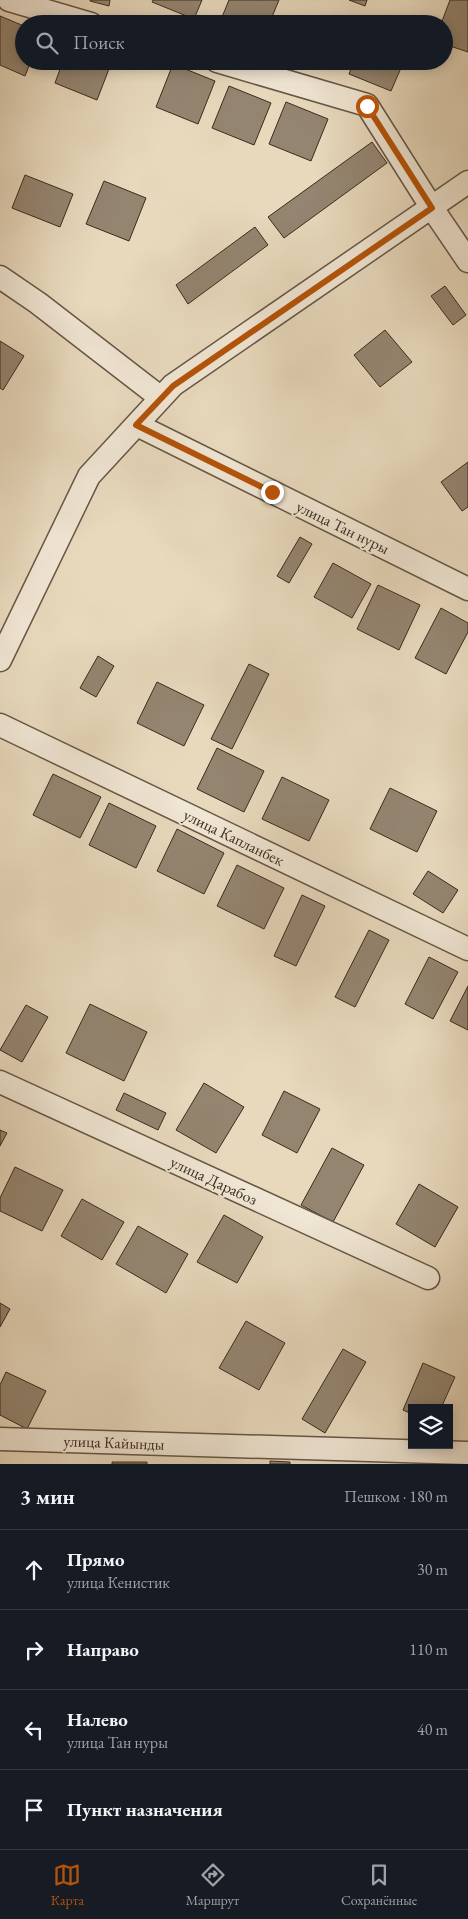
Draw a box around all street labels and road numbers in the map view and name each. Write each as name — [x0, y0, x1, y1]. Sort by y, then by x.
street label: улица Тан нуры — [293, 496, 393, 559]
street label: улица Капланбек — [180, 804, 288, 871]
street label: улица Дарабоз — [167, 1151, 261, 1210]
street label: улица Кайынды — [63, 1430, 165, 1455]

